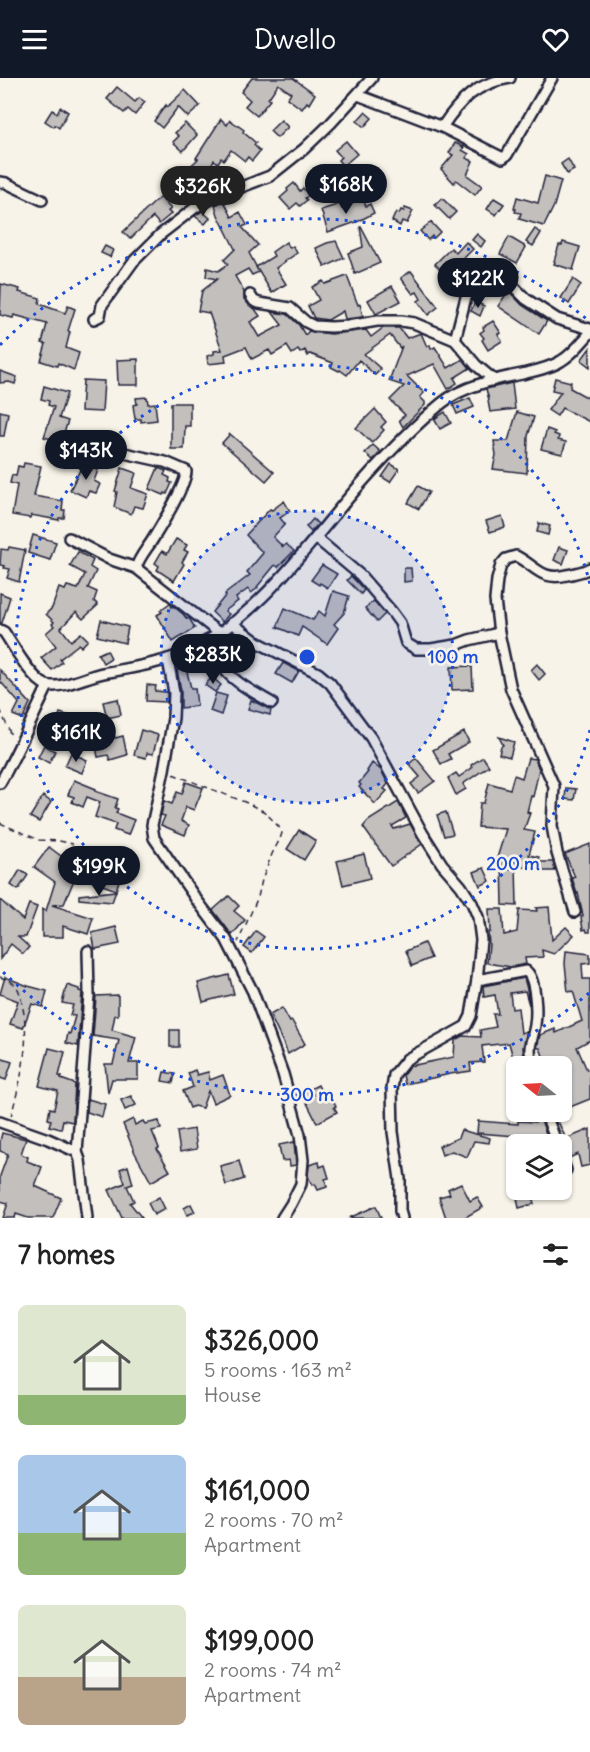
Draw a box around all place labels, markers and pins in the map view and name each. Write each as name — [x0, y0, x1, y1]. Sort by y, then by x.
pin: $168K — [304, 164, 388, 215]
pin: $326K — [161, 166, 245, 217]
pin: $122K — [436, 258, 520, 309]
pin: $143K — [44, 430, 128, 481]
pin: $283K — [171, 634, 255, 685]
centre of rings — [297, 647, 317, 667]
pin: $161K — [34, 712, 118, 763]
pin: $199K — [57, 846, 141, 897]

